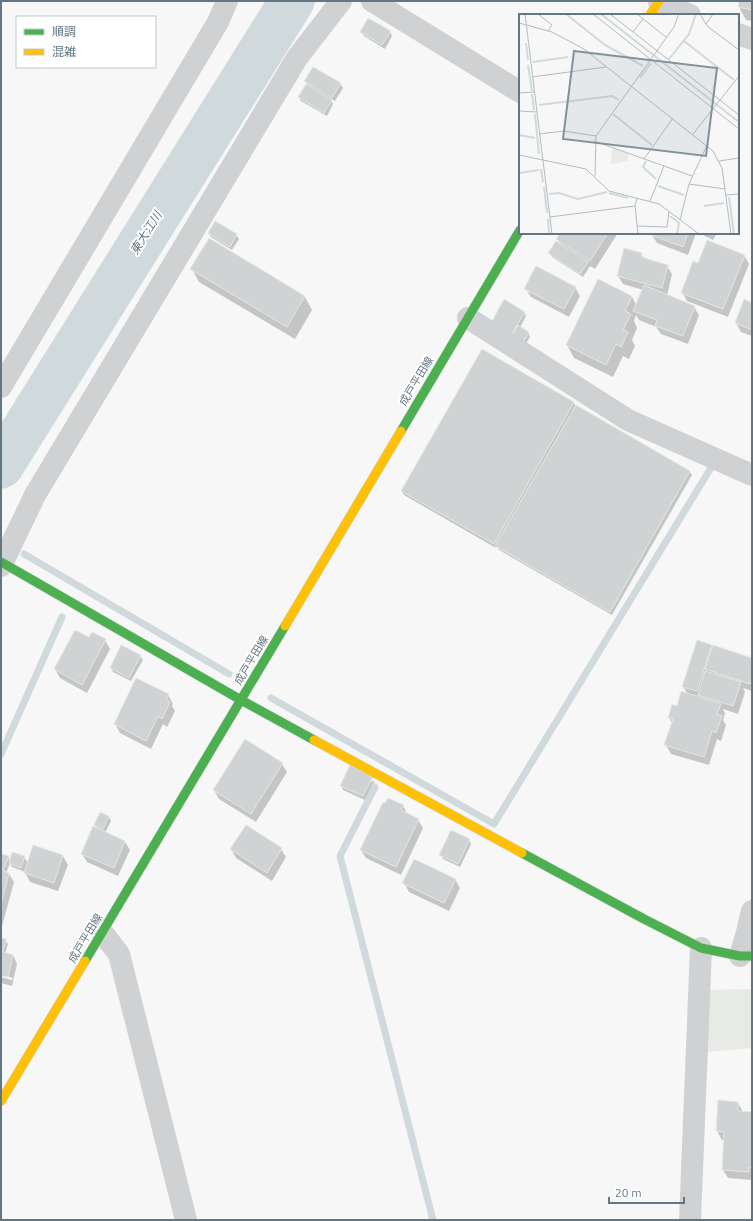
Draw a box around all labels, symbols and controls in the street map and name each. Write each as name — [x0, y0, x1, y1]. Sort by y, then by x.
inset map — [519, 14, 739, 234]
legend — [16, 16, 156, 68]
text: 順調 — [52, 25, 76, 38]
text: 混雑 — [52, 45, 76, 58]
water label: 東大江川 — [127, 207, 165, 257]
street label: 成戸平田線 — [397, 354, 435, 408]
street label: 成戸平田線 — [232, 633, 270, 687]
street label: 成戸平田線 — [66, 911, 104, 965]
scale bar — [609, 1179, 684, 1205]
text: 20 m — [615, 1186, 642, 1199]

